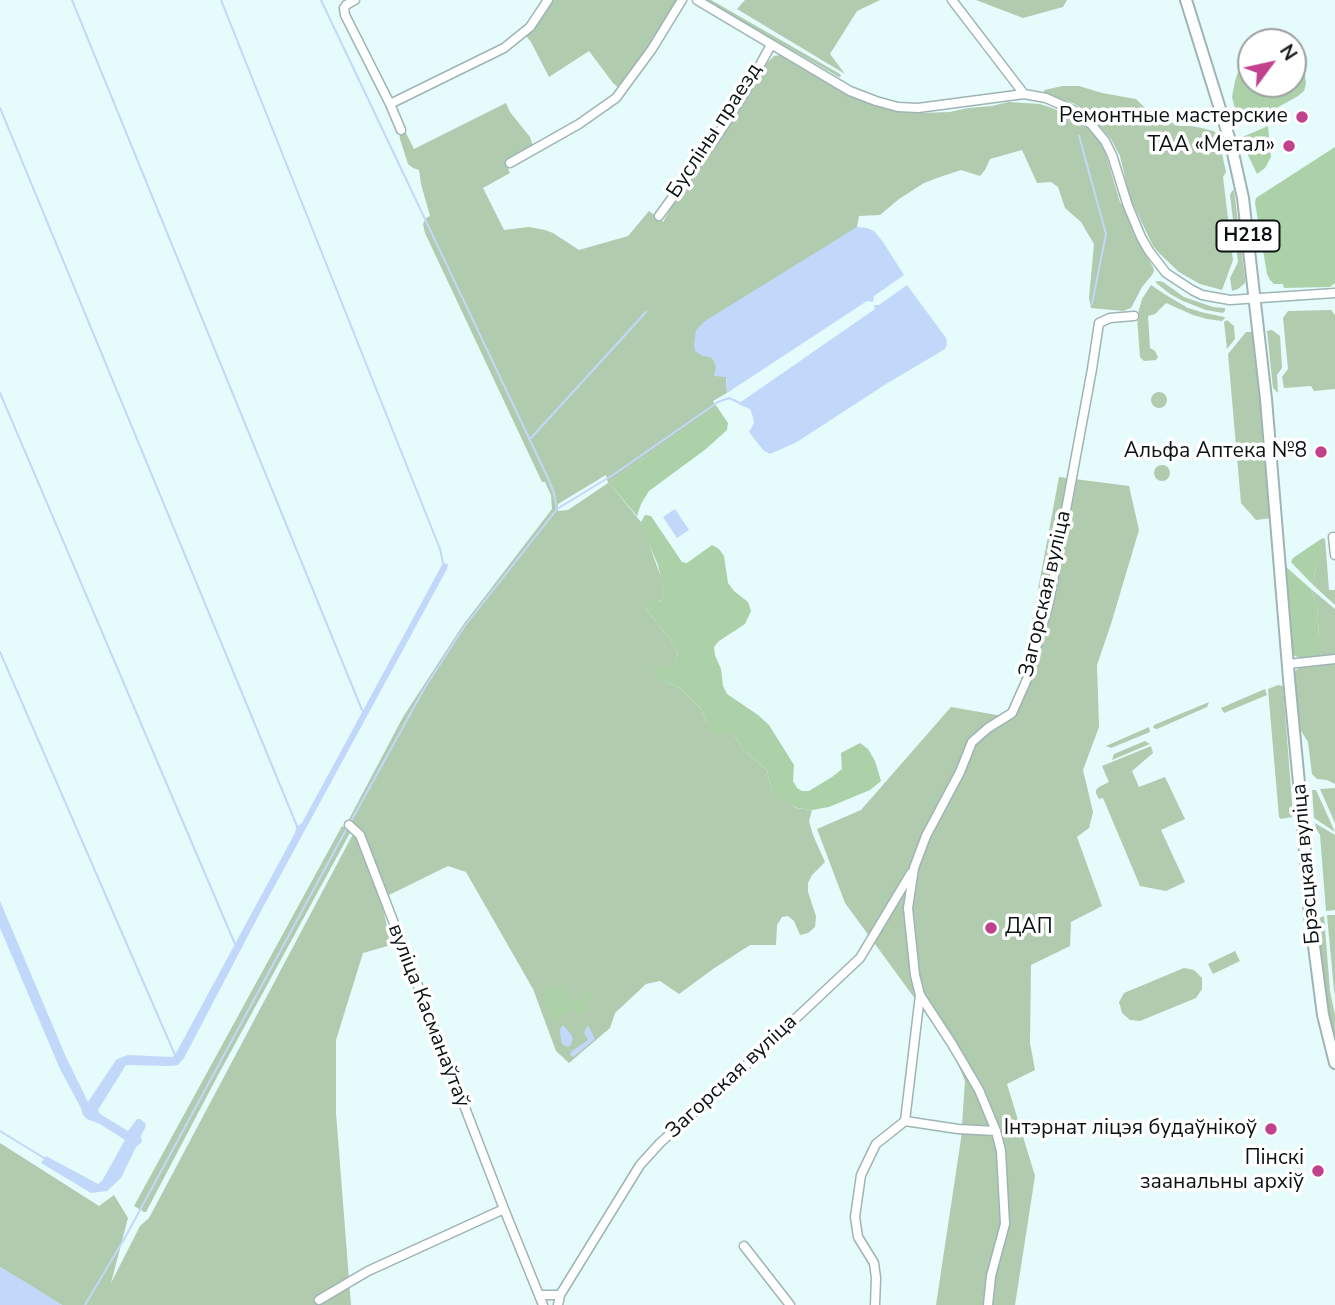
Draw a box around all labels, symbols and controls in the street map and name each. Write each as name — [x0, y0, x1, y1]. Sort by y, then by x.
north arrow — [1237, 28, 1307, 98]
text: N — [1273, 40, 1303, 66]
street label: Бусліны праезд — [662, 59, 768, 203]
place label: Ремонтные мастерские — [1059, 104, 1288, 130]
marker: Ремонтные мастерские — [1294, 109, 1310, 125]
place label: ТАА «Метал» — [1148, 133, 1275, 159]
marker: ТАА «Метал» — [1281, 138, 1297, 154]
road number: Н218 — [1216, 220, 1280, 252]
place label: Альфа Аптека №8 — [1124, 439, 1307, 465]
marker: Альфа Аптека №8 — [1313, 444, 1329, 460]
street label: Загорская вуліца — [1015, 508, 1077, 680]
street label: Брэсцкая вуліца — [1287, 783, 1327, 945]
place label: ДАП — [1005, 915, 1053, 941]
marker: ДАП — [983, 920, 999, 936]
street label: вуліца Касманаўтаў — [381, 921, 475, 1111]
street label: Загорская вуліца — [661, 1010, 803, 1144]
place label: Інтэрнат ліцэя будаўнікоў — [1004, 1116, 1257, 1142]
marker: Інтэрнат ліцэя будаўнікоў — [1263, 1121, 1279, 1137]
place label: Пінскі заанальны архіў — [1140, 1146, 1304, 1196]
marker: Пінскі заанальны архіў — [1310, 1163, 1326, 1179]

